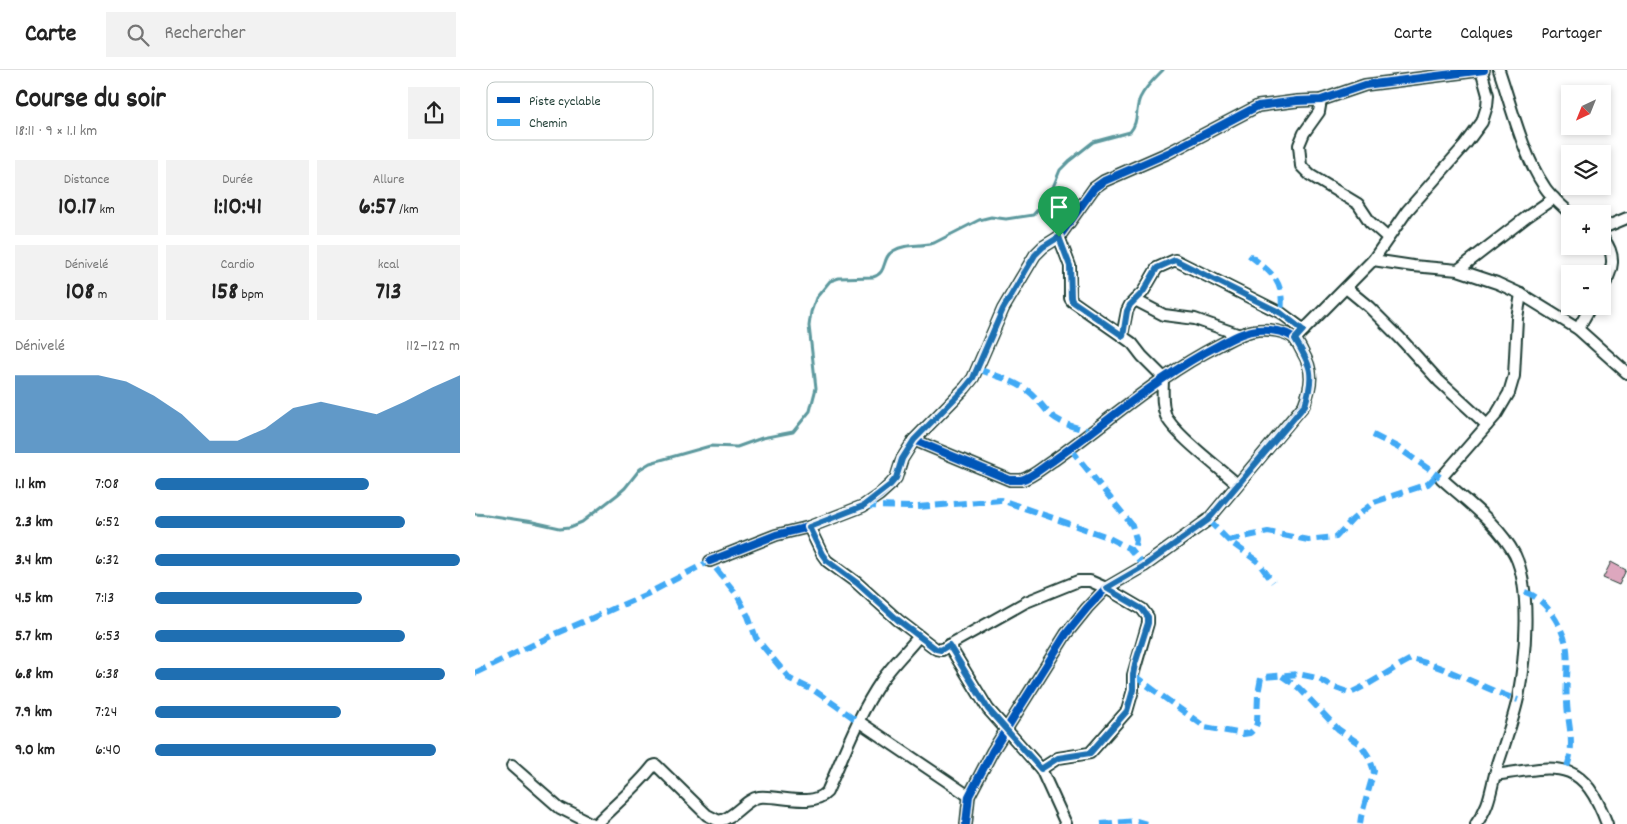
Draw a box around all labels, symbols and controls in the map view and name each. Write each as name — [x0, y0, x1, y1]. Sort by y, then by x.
search box — [106, 12, 456, 57]
text: Carte — [25, 18, 76, 52]
icon: search — [124, 21, 152, 49]
text: Rechercher — [164, 21, 246, 48]
text: Carte — [1394, 22, 1432, 47]
text: Calques — [1460, 22, 1513, 47]
text: Partager — [1541, 22, 1602, 47]
text: Course du soir — [15, 81, 166, 121]
legend — [487, 82, 653, 140]
north arrow — [1561, 85, 1611, 135]
map controls — [1561, 85, 1611, 315]
button: share — [408, 87, 460, 139]
text: Piste cyclable — [529, 92, 601, 112]
text: Chemin — [529, 114, 567, 134]
text: 18:11 · 9 × 1.1 km — [15, 120, 97, 143]
button: layers — [1561, 145, 1611, 195]
text: Distance — [64, 170, 109, 190]
text: Durée — [222, 170, 253, 190]
text: Allure — [373, 170, 404, 190]
pin — [1038, 186, 1080, 237]
text: 10.17 — [58, 190, 96, 226]
text: 1:10:41 — [213, 190, 262, 226]
text: 6:57 — [358, 190, 396, 226]
icon: arrive — [1045, 193, 1073, 221]
text: km — [96, 200, 115, 220]
text: /km — [396, 200, 419, 220]
button: + — [1561, 205, 1611, 255]
text: Dénivelé — [65, 255, 108, 275]
text: Cardio — [220, 255, 255, 275]
text: kcal — [378, 255, 399, 275]
button: − — [1561, 265, 1611, 315]
text: 108 — [66, 275, 95, 311]
text: 158 — [211, 275, 238, 311]
text: 713 — [375, 275, 402, 311]
text: m — [95, 285, 107, 305]
text: bpm — [238, 285, 264, 305]
text: Dénivelé — [15, 335, 65, 358]
text: 112–122 m — [406, 335, 460, 358]
text: 1.1 km — [15, 473, 46, 496]
text: 7:08 — [95, 473, 119, 496]
text: 2.3 km — [15, 511, 53, 534]
text: 6:52 — [95, 511, 120, 534]
text: 3.4 km — [15, 549, 53, 572]
text: 6:32 — [95, 549, 120, 572]
text: 4.5 km — [15, 587, 53, 610]
text: 7:13 — [95, 587, 114, 610]
text: 5.7 km — [15, 625, 52, 648]
text: 6:53 — [95, 625, 120, 648]
text: 6.8 km — [15, 663, 53, 686]
text: 6:38 — [95, 663, 119, 686]
text: 7.9 km — [15, 701, 52, 724]
text: 7:24 — [95, 701, 117, 724]
text: 9.0 km — [15, 739, 55, 762]
text: 6:40 — [95, 739, 121, 762]

